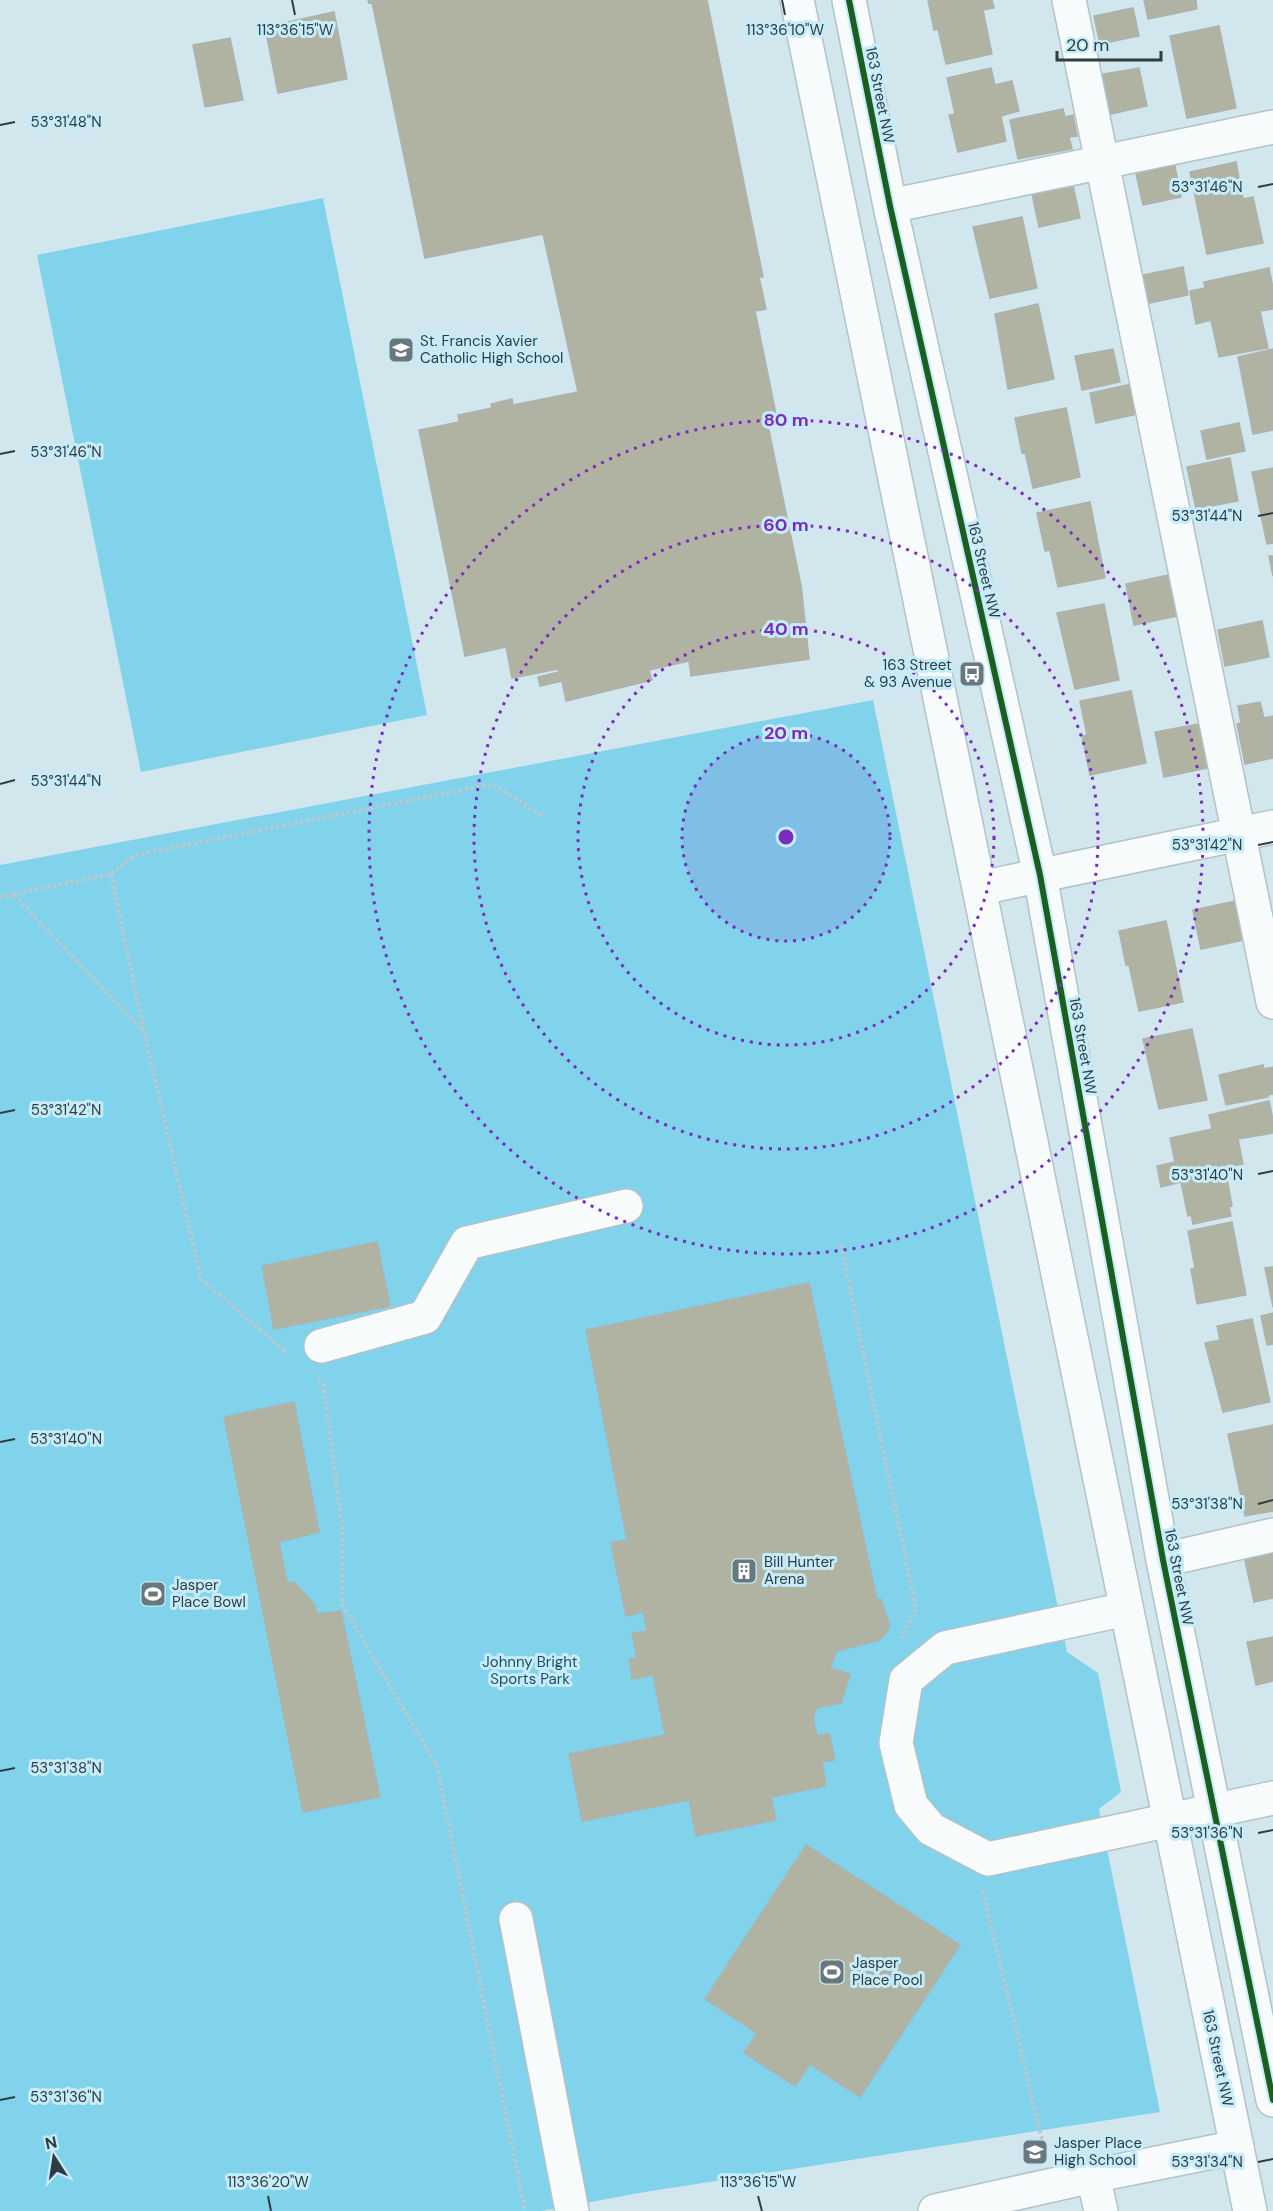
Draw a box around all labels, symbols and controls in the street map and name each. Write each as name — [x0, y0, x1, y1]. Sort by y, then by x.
text: 113°36'15"W — [257, 20, 334, 40]
text: 113°36'10"W — [746, 20, 824, 40]
scale bar — [1057, 24, 1160, 62]
text: 20 m — [1066, 33, 1109, 57]
street label: 163 Street NW — [861, 45, 899, 146]
text: 53°31'48"N — [31, 112, 102, 132]
text: 53°31'46"N — [1171, 177, 1243, 197]
place label: St. Francis Xavier Catholic High School — [420, 331, 563, 368]
school or university icon: St. Francis Xavier Catholic High School — [386, 335, 416, 365]
text: 80 m — [763, 408, 809, 432]
text: 53°31'46"N — [30, 442, 102, 462]
text: 53°31'44"N — [1172, 506, 1242, 526]
text: 60 m — [763, 513, 809, 537]
street label: 163 Street NW — [963, 520, 1005, 621]
text: 40 m — [763, 617, 809, 641]
place label: 163 Street & 93 Avenue — [864, 655, 952, 692]
bus stop icon: 163 Street & 93 Avenue — [957, 659, 987, 689]
text: 20 m — [764, 721, 808, 745]
text: 53°31'44"N — [31, 771, 101, 791]
centre of rings — [776, 827, 796, 847]
text: 53°31'42"N — [1172, 835, 1242, 855]
street label: 163 Street NW — [1065, 996, 1101, 1097]
text: 53°31'42"N — [31, 1100, 101, 1120]
text: 53°31'40"N — [1171, 1165, 1243, 1185]
text: 53°31'40"N — [30, 1429, 102, 1449]
text: 53°31'38"N — [1171, 1494, 1243, 1514]
street label: 163 Street NW — [1160, 1527, 1198, 1628]
place label: Bill Hunter Arena — [764, 1552, 835, 1589]
building icon: Bill Hunter Arena — [729, 1556, 759, 1586]
place label: Jasper Place Bowl — [172, 1575, 246, 1612]
sports icon: Jasper Place Bowl — [138, 1579, 168, 1609]
park label: Johnny Bright Sports Park — [482, 1652, 578, 1689]
text: 53°31'38"N — [30, 1758, 102, 1778]
text: 53°31'36"N — [1171, 1823, 1243, 1843]
place label: Jasper Place Pool — [852, 1953, 923, 1990]
sports icon: Jasper Place Pool — [817, 1957, 847, 1987]
street label: 163 Street NW — [1198, 2008, 1238, 2109]
text: 53°31'36"N — [30, 2087, 102, 2107]
north arrow — [24, 2127, 84, 2187]
text: N — [43, 2131, 59, 2154]
place label: Jasper Place High School — [1054, 2133, 1142, 2170]
school or university icon: Jasper Place High School — [1020, 2137, 1050, 2167]
text: 53°31'34"N — [1171, 2152, 1243, 2172]
text: 113°36'20"W — [227, 2172, 309, 2192]
text: 113°36'15"W — [720, 2172, 797, 2192]

